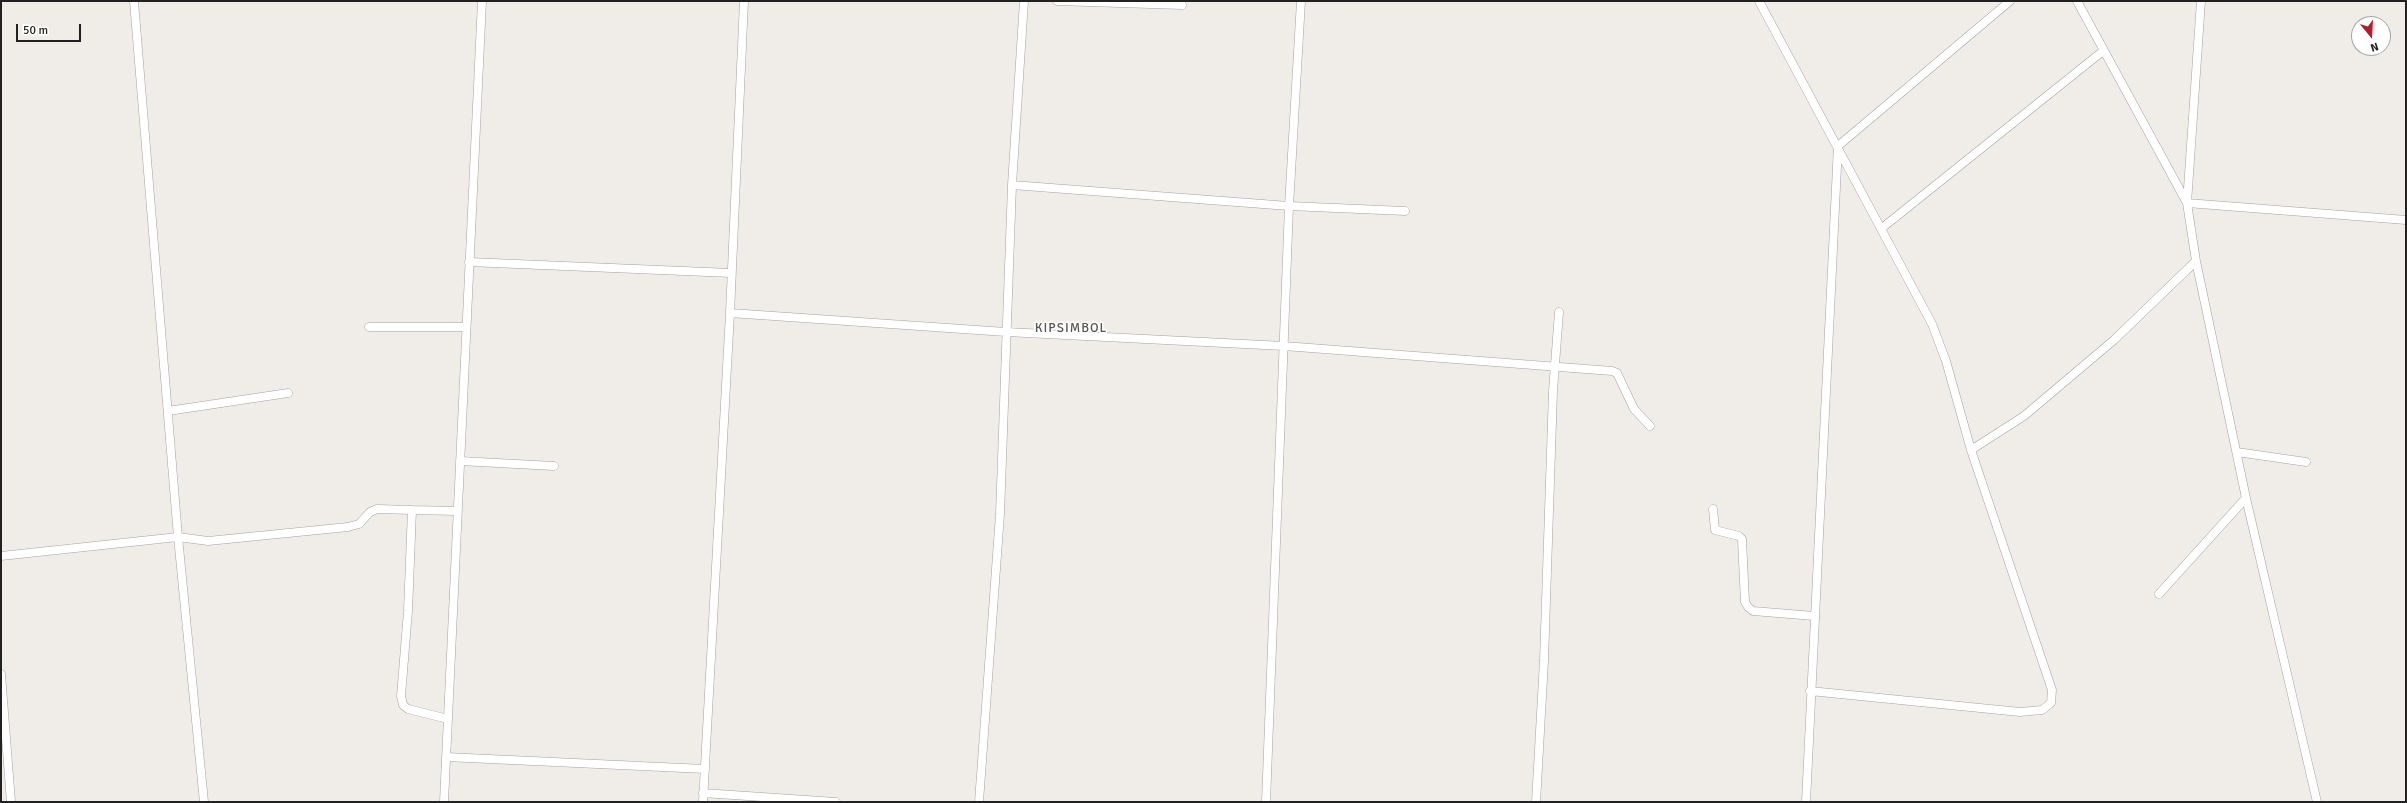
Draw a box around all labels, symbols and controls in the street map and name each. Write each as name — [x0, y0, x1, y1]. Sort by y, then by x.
scale bar — [18, 16, 83, 42]
north arrow — [2351, 16, 2391, 56]
text: 50 m — [23, 23, 48, 38]
text: N — [2369, 40, 2380, 54]
district label: KIPSIMBOL — [1035, 321, 1107, 337]

